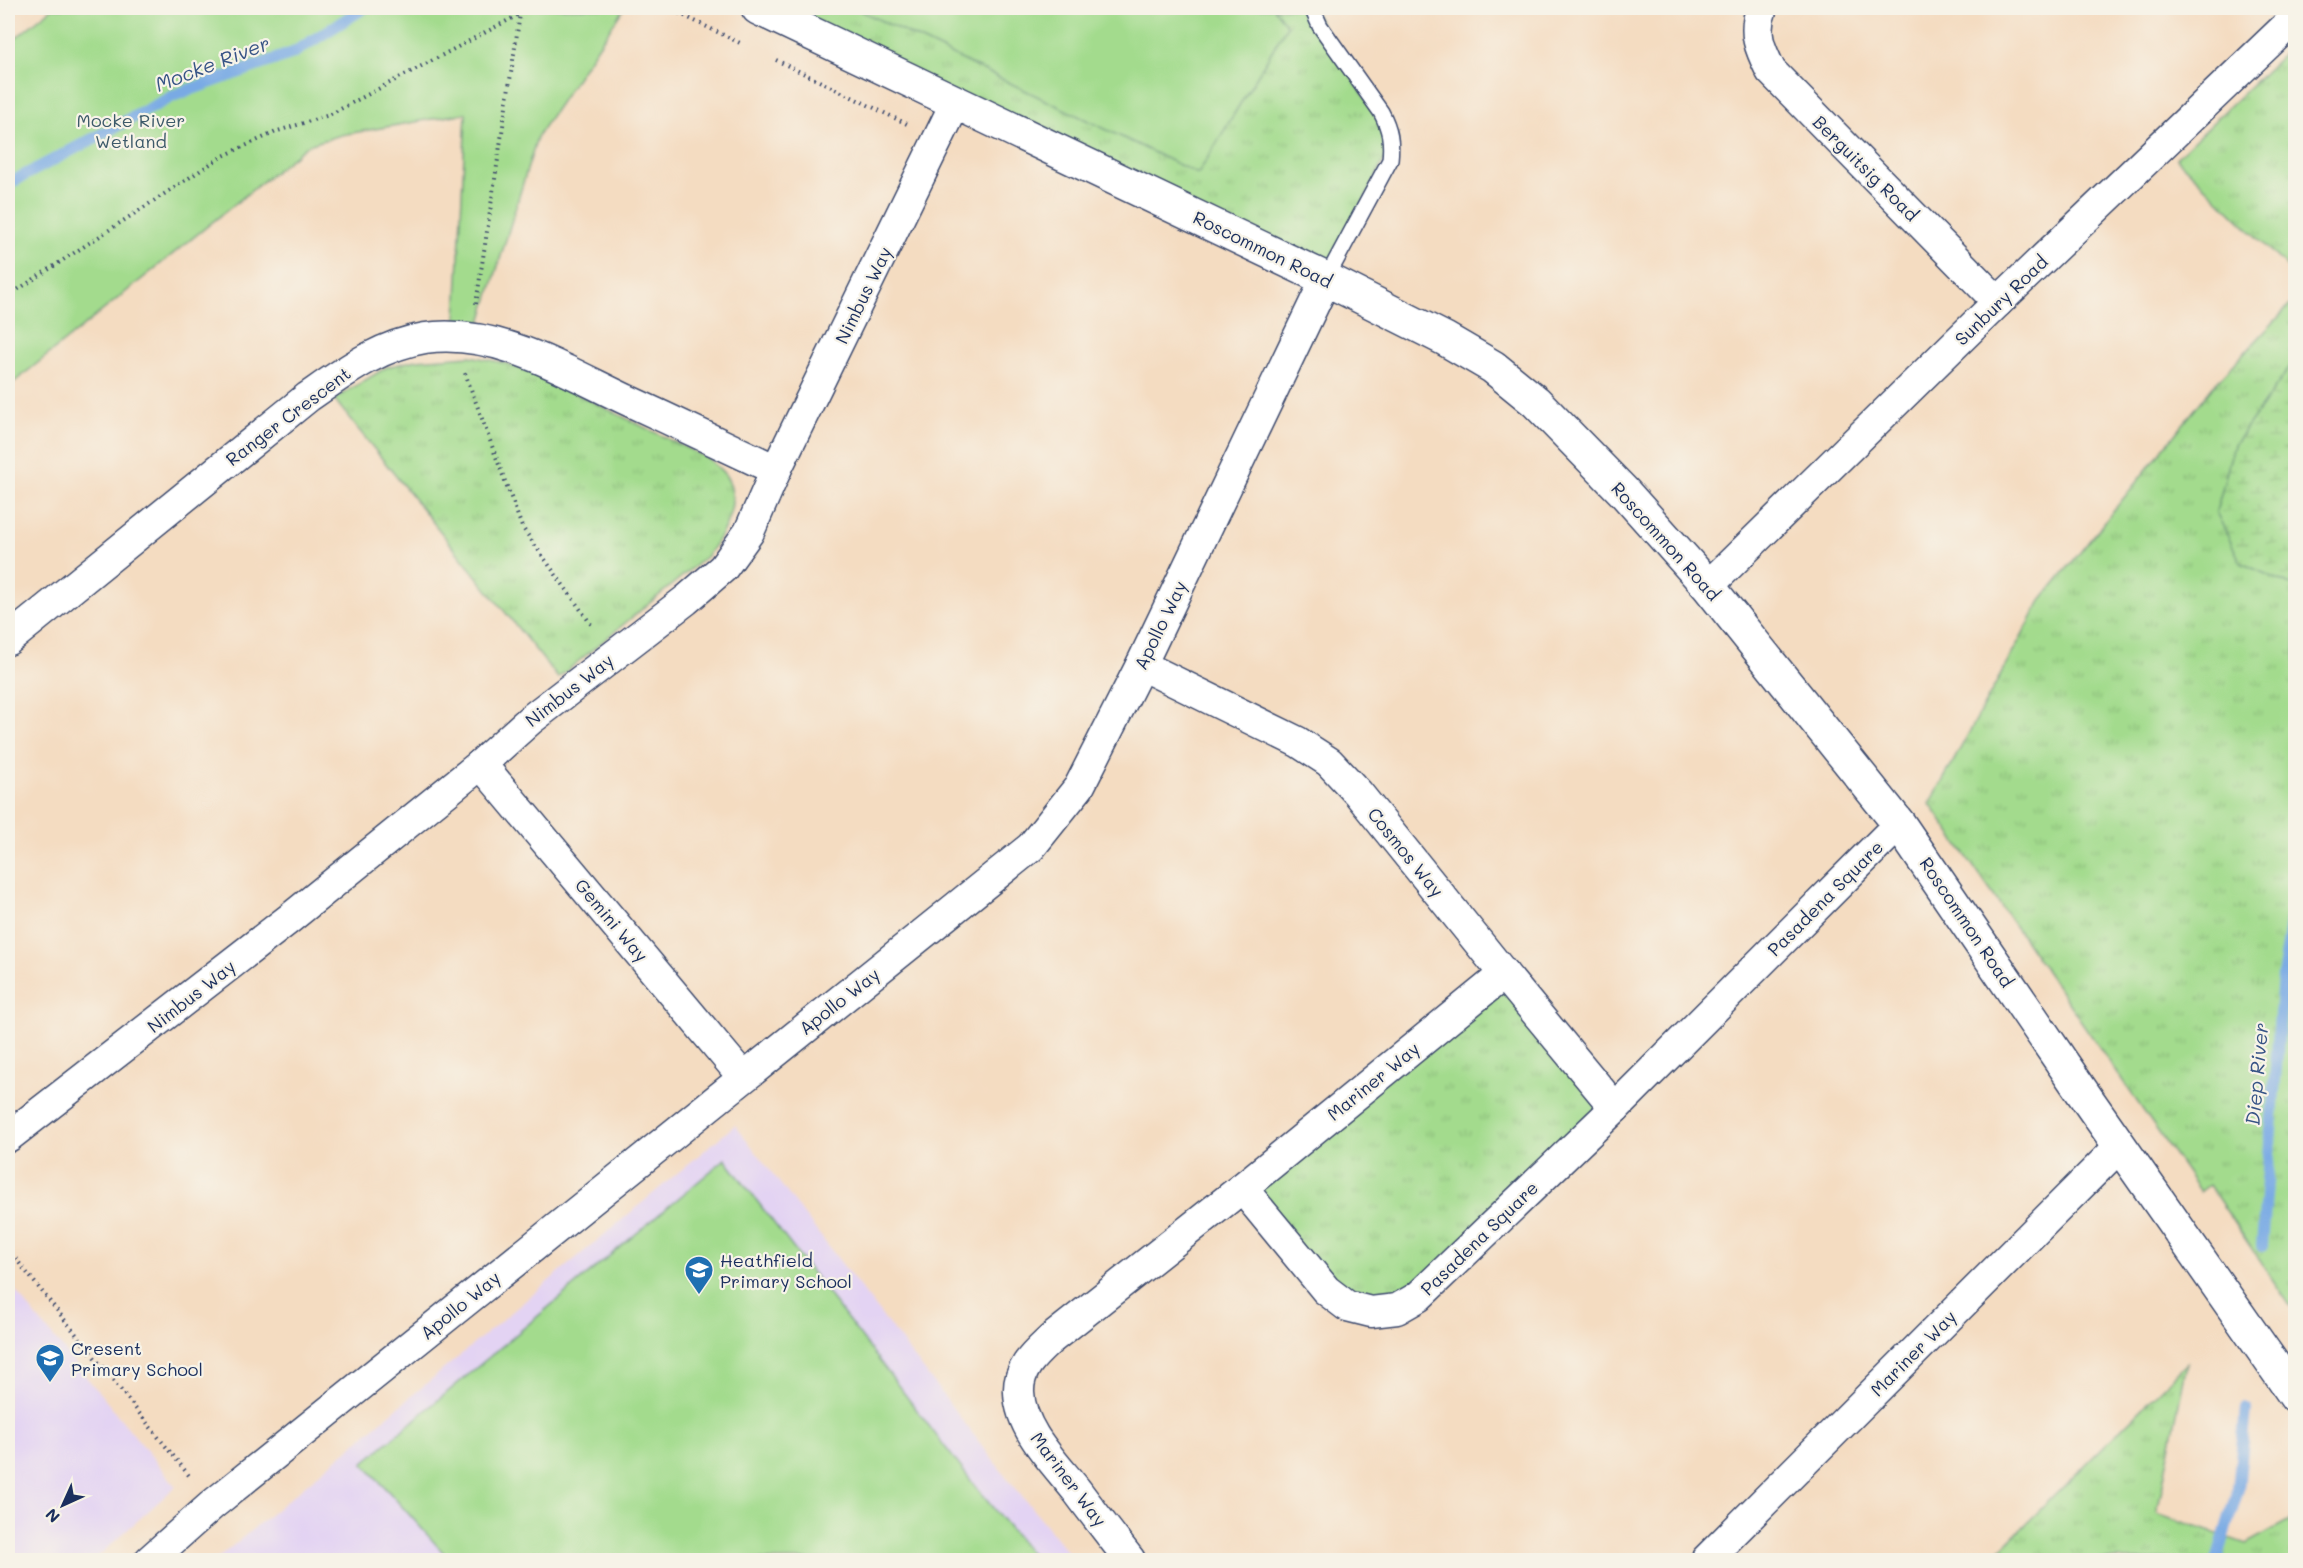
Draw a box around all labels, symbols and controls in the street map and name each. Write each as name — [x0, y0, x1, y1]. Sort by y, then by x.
water label: Mocke River — [151, 29, 273, 97]
park label: Mocke River Wetland — [77, 108, 185, 153]
street label: Berguitsig Road — [1808, 110, 1924, 226]
street label: Roscommon Road — [1189, 205, 1337, 293]
street label: Nimbus Way — [829, 242, 897, 348]
street label: Sunbury Road — [1949, 250, 2053, 350]
street label: Ranger Crescent — [221, 361, 355, 471]
street label: Roscommon Road — [1606, 476, 1726, 606]
street label: Apollo Way — [1128, 577, 1192, 673]
street label: Nimbus Way — [520, 648, 618, 732]
street label: Cosmos Way — [1363, 802, 1449, 902]
street label: Pasadena Square — [1762, 835, 1888, 961]
street label: Roscommon Road — [1915, 852, 2019, 992]
street label: Gemini Way — [570, 873, 654, 967]
street label: Nimbus Way — [142, 954, 240, 1038]
street label: Apollo Way — [794, 962, 884, 1040]
water label: Diep River — [2239, 1022, 2273, 1126]
street label: Mariner Way — [1322, 1036, 1424, 1126]
street label: Pasadena Square — [1415, 1176, 1543, 1300]
place label: Heathfield Primary School — [720, 1248, 852, 1293]
school or university icon: Heathfield Primary School — [683, 1254, 715, 1296]
street label: Apollo Way — [415, 1265, 505, 1345]
street label: Mariner Way — [1865, 1305, 1961, 1401]
place label: Cresent Primary School — [71, 1336, 203, 1381]
school or university icon: Cresent Primary School — [34, 1342, 66, 1384]
street label: Mariner Way — [1026, 1427, 1112, 1531]
north arrow — [33, 1475, 93, 1535]
text: N — [40, 1504, 64, 1528]

